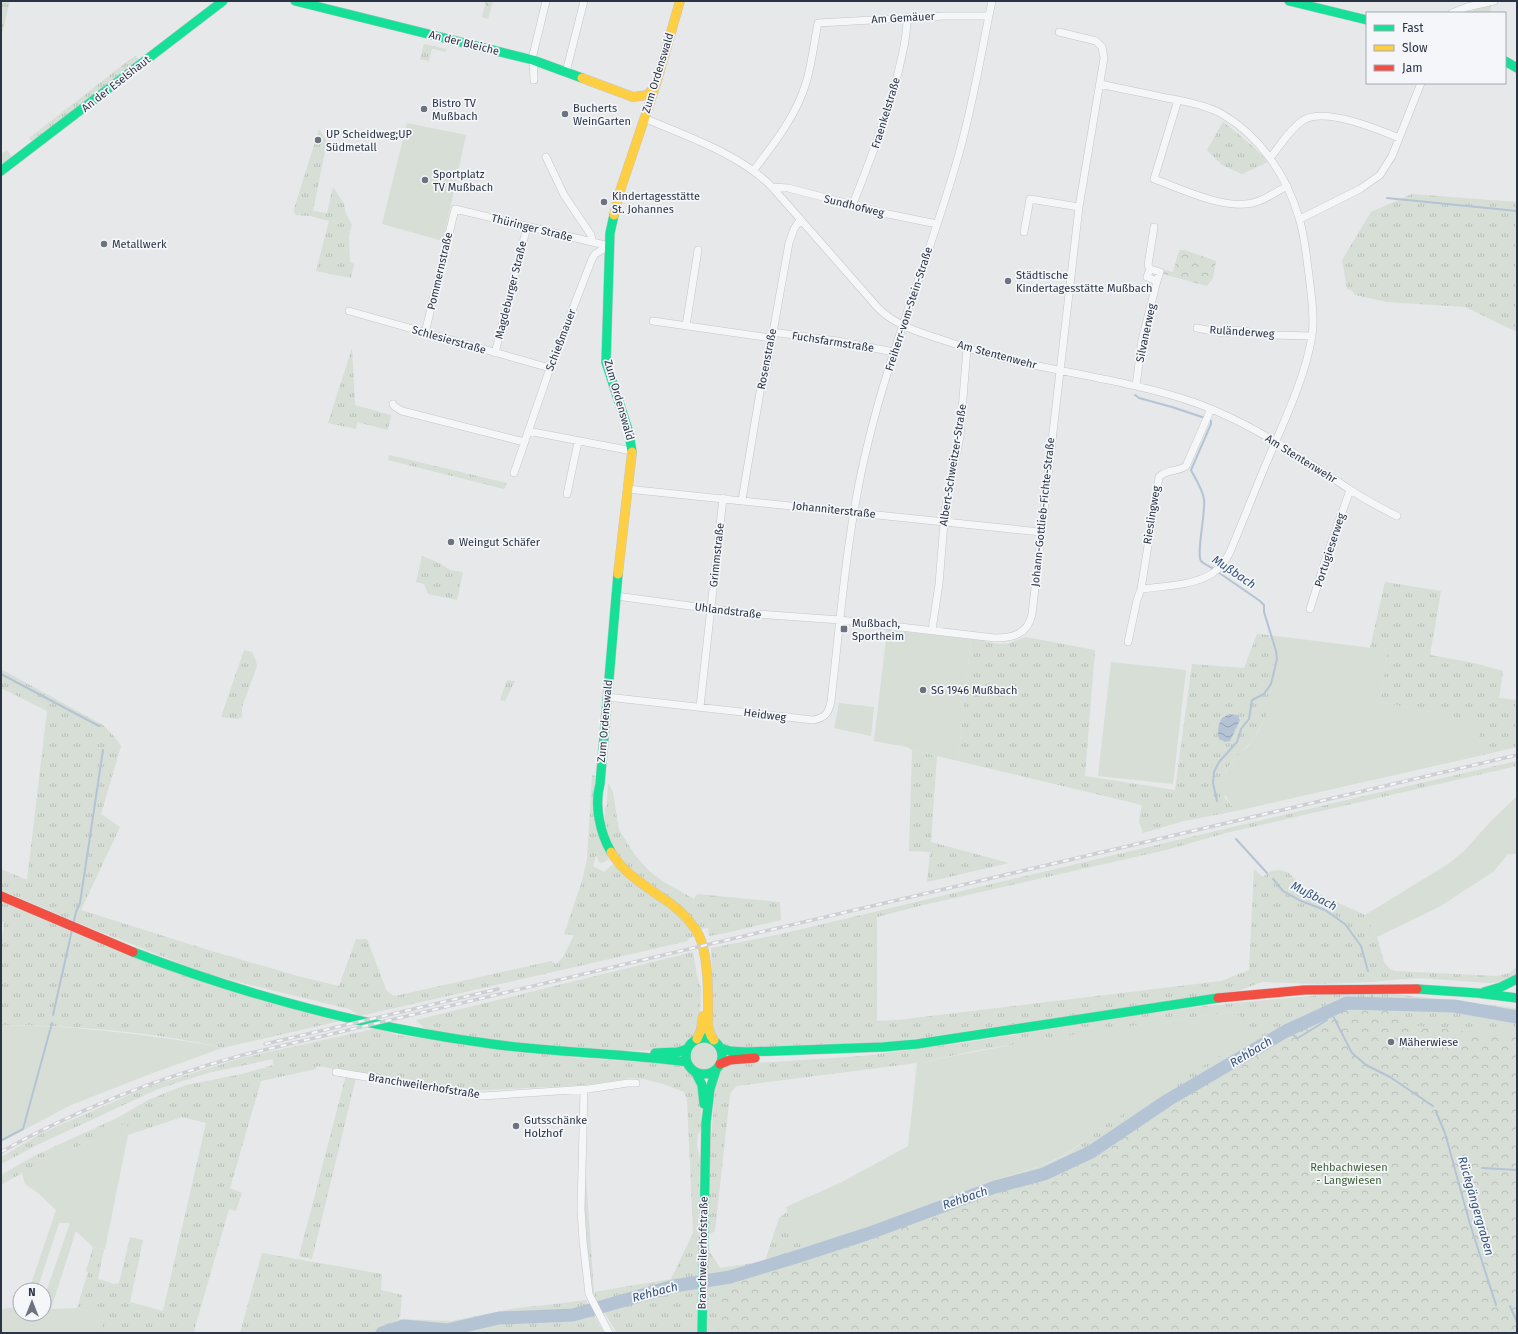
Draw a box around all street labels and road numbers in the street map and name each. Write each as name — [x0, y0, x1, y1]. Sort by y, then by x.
street label: Am Gemäuer — [871, 10, 936, 26]
street label: An der Bleiche — [427, 28, 501, 58]
street label: Zum Ordenswald — [640, 31, 676, 115]
street label: An der Eselshaut — [79, 53, 153, 115]
street label: Fraenkelstraße — [869, 76, 903, 150]
street label: Sundhofweg — [823, 192, 886, 220]
street label: Thüringer Straße — [490, 212, 574, 244]
street label: Pommernstraße — [425, 231, 455, 311]
street label: Magdeburger Straße — [493, 240, 529, 340]
street label: Freiherr-vom-Stein-Straße — [883, 245, 935, 373]
street label: Silvanerweg — [1133, 302, 1159, 364]
street label: Schießmauer — [543, 306, 579, 373]
street label: Schlesierstraße — [410, 323, 488, 357]
street label: Ruländerweg — [1209, 323, 1275, 341]
street label: Rosenstraße — [755, 327, 779, 391]
street label: Fuchsfarmstraße — [791, 329, 875, 355]
street label: Am Stentenwehr — [956, 338, 1039, 372]
street label: Zum Ordenswald — [601, 358, 637, 442]
street label: Albert-Schweitzer-Straße — [937, 403, 969, 527]
street label: Am Stentenwehr — [1263, 432, 1340, 487]
street label: Johann-Gottlieb-Fichte-Straße — [1029, 437, 1057, 587]
street label: Rieslingweg — [1141, 485, 1163, 545]
street label: Johanniterstraße — [792, 499, 876, 521]
street label: Portugieserweg — [1312, 511, 1348, 589]
street label: Grimmstraße — [707, 522, 727, 588]
street label: Uhlandstraße — [694, 600, 762, 622]
street label: Zum Ordenswald — [595, 679, 615, 763]
street label: Heidweg — [743, 706, 787, 724]
street label: Branchweilerhofstraße — [367, 1071, 481, 1101]
street label: Branchweilerhofstraße — [696, 1196, 710, 1310]

